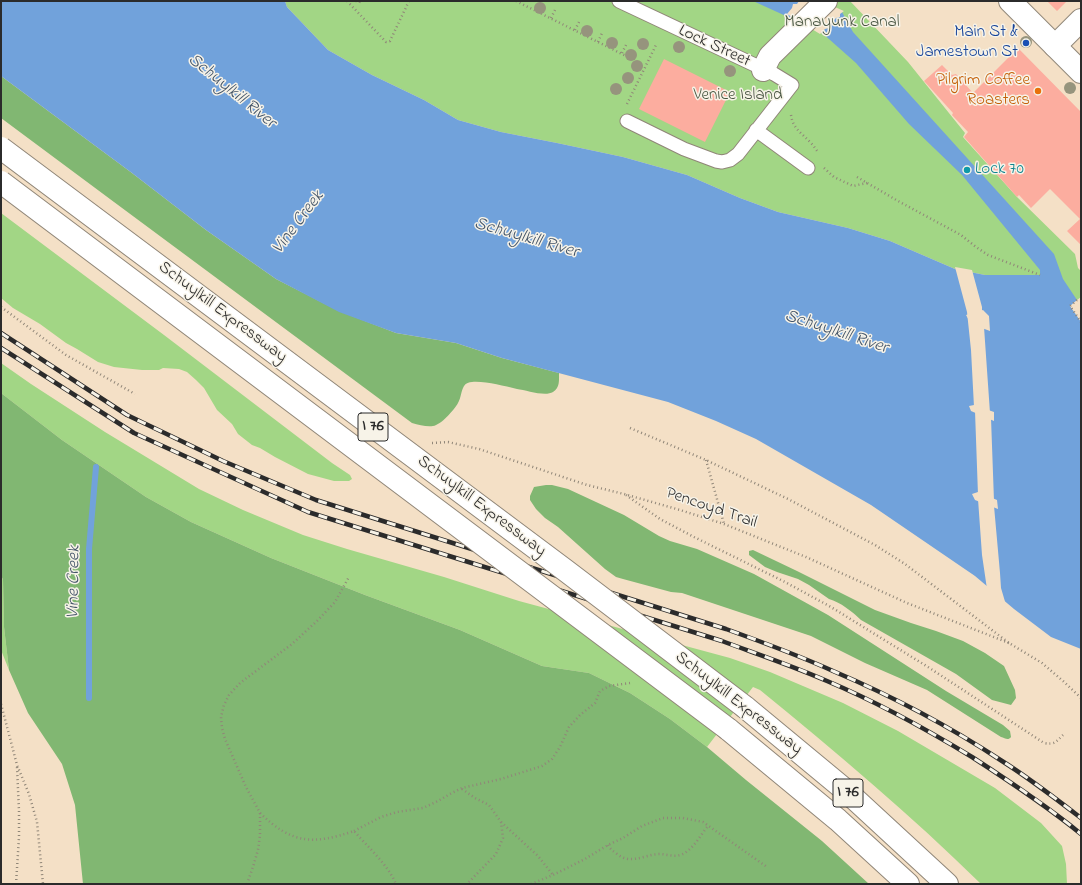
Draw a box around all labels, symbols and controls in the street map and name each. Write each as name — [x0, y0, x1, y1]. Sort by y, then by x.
park label: Manayunk Canal — [784, 13, 900, 33]
street label: Lock Street — [675, 21, 753, 73]
place label: Main St & Jamestown St — [916, 23, 1018, 63]
marker: Main St & Jamestown St — [1021, 38, 1031, 48]
water label: Schuylkill River — [182, 50, 280, 134]
place label: Pilgrim Coffee Roasters — [936, 71, 1030, 111]
park label: Venice Island — [693, 86, 783, 106]
marker: Pilgrim Coffee Roasters — [1033, 86, 1043, 96]
place label: Lock 70 — [975, 160, 1024, 180]
marker: Lock 70 — [962, 165, 972, 175]
water label: Vine Creek — [268, 187, 330, 259]
water label: Schuylkill River — [471, 214, 581, 264]
street label: Schuylkill Expressway — [154, 258, 290, 368]
water label: Schuylkill River — [782, 306, 890, 360]
road number: I 76 — [358, 413, 388, 441]
street label: Schuylkill Expressway — [413, 452, 549, 562]
street label: Pencoyd Trail — [663, 484, 759, 534]
water label: Vine Creek — [64, 545, 86, 619]
street label: Schuylkill Expressway — [670, 648, 806, 760]
road number: I 76 — [833, 779, 863, 807]

